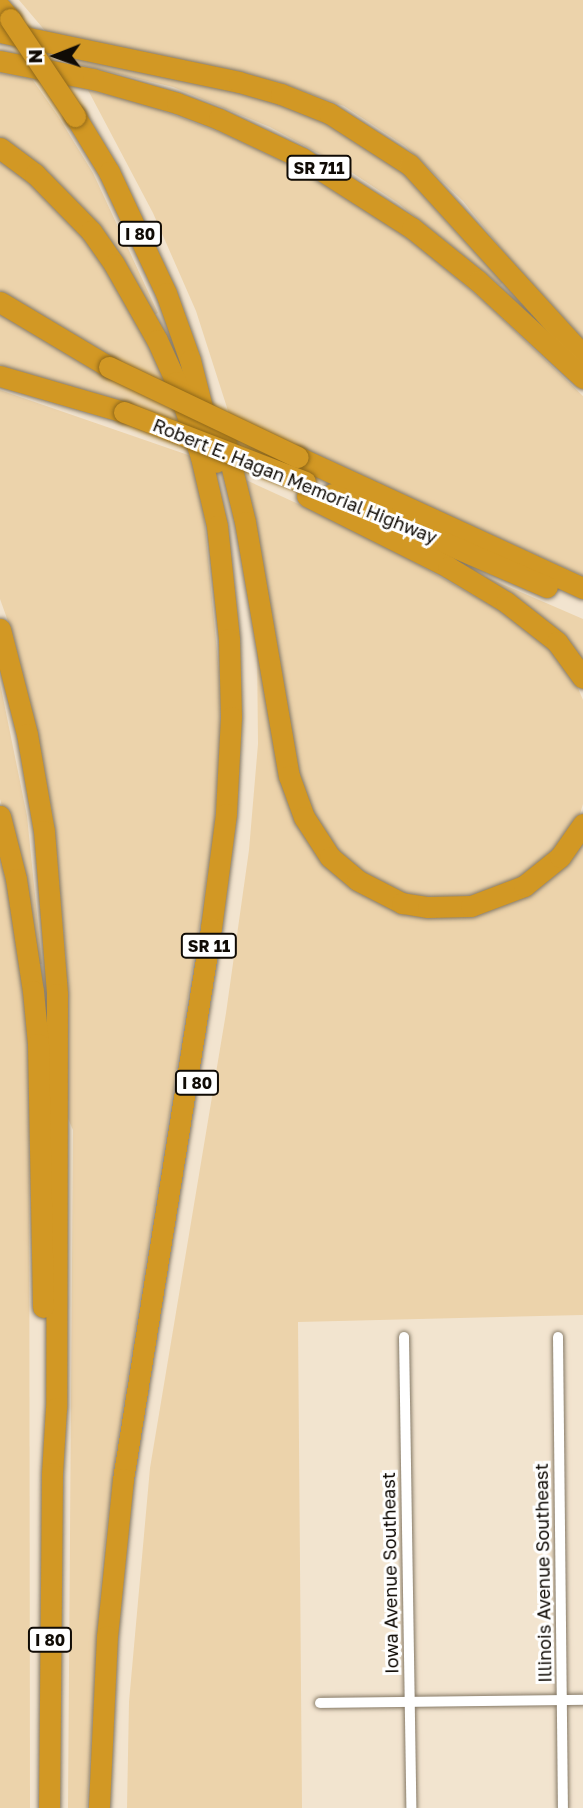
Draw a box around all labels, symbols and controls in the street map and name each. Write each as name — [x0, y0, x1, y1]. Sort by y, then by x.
north arrow — [21, 21, 91, 91]
text: N — [23, 49, 46, 64]
road number: SR 711 — [286, 156, 352, 180]
road number: I 80 — [117, 222, 163, 246]
street label: Robert E. Hagan Memorial Highway — [150, 414, 440, 548]
road number: SR 11 — [179, 934, 239, 958]
road number: I 80 — [174, 1070, 220, 1096]
street label: Illinois Avenue Southeast — [530, 1463, 556, 1683]
street label: Iowa Avenue Southeast — [377, 1472, 403, 1674]
road number: I 80 — [27, 1628, 73, 1652]

